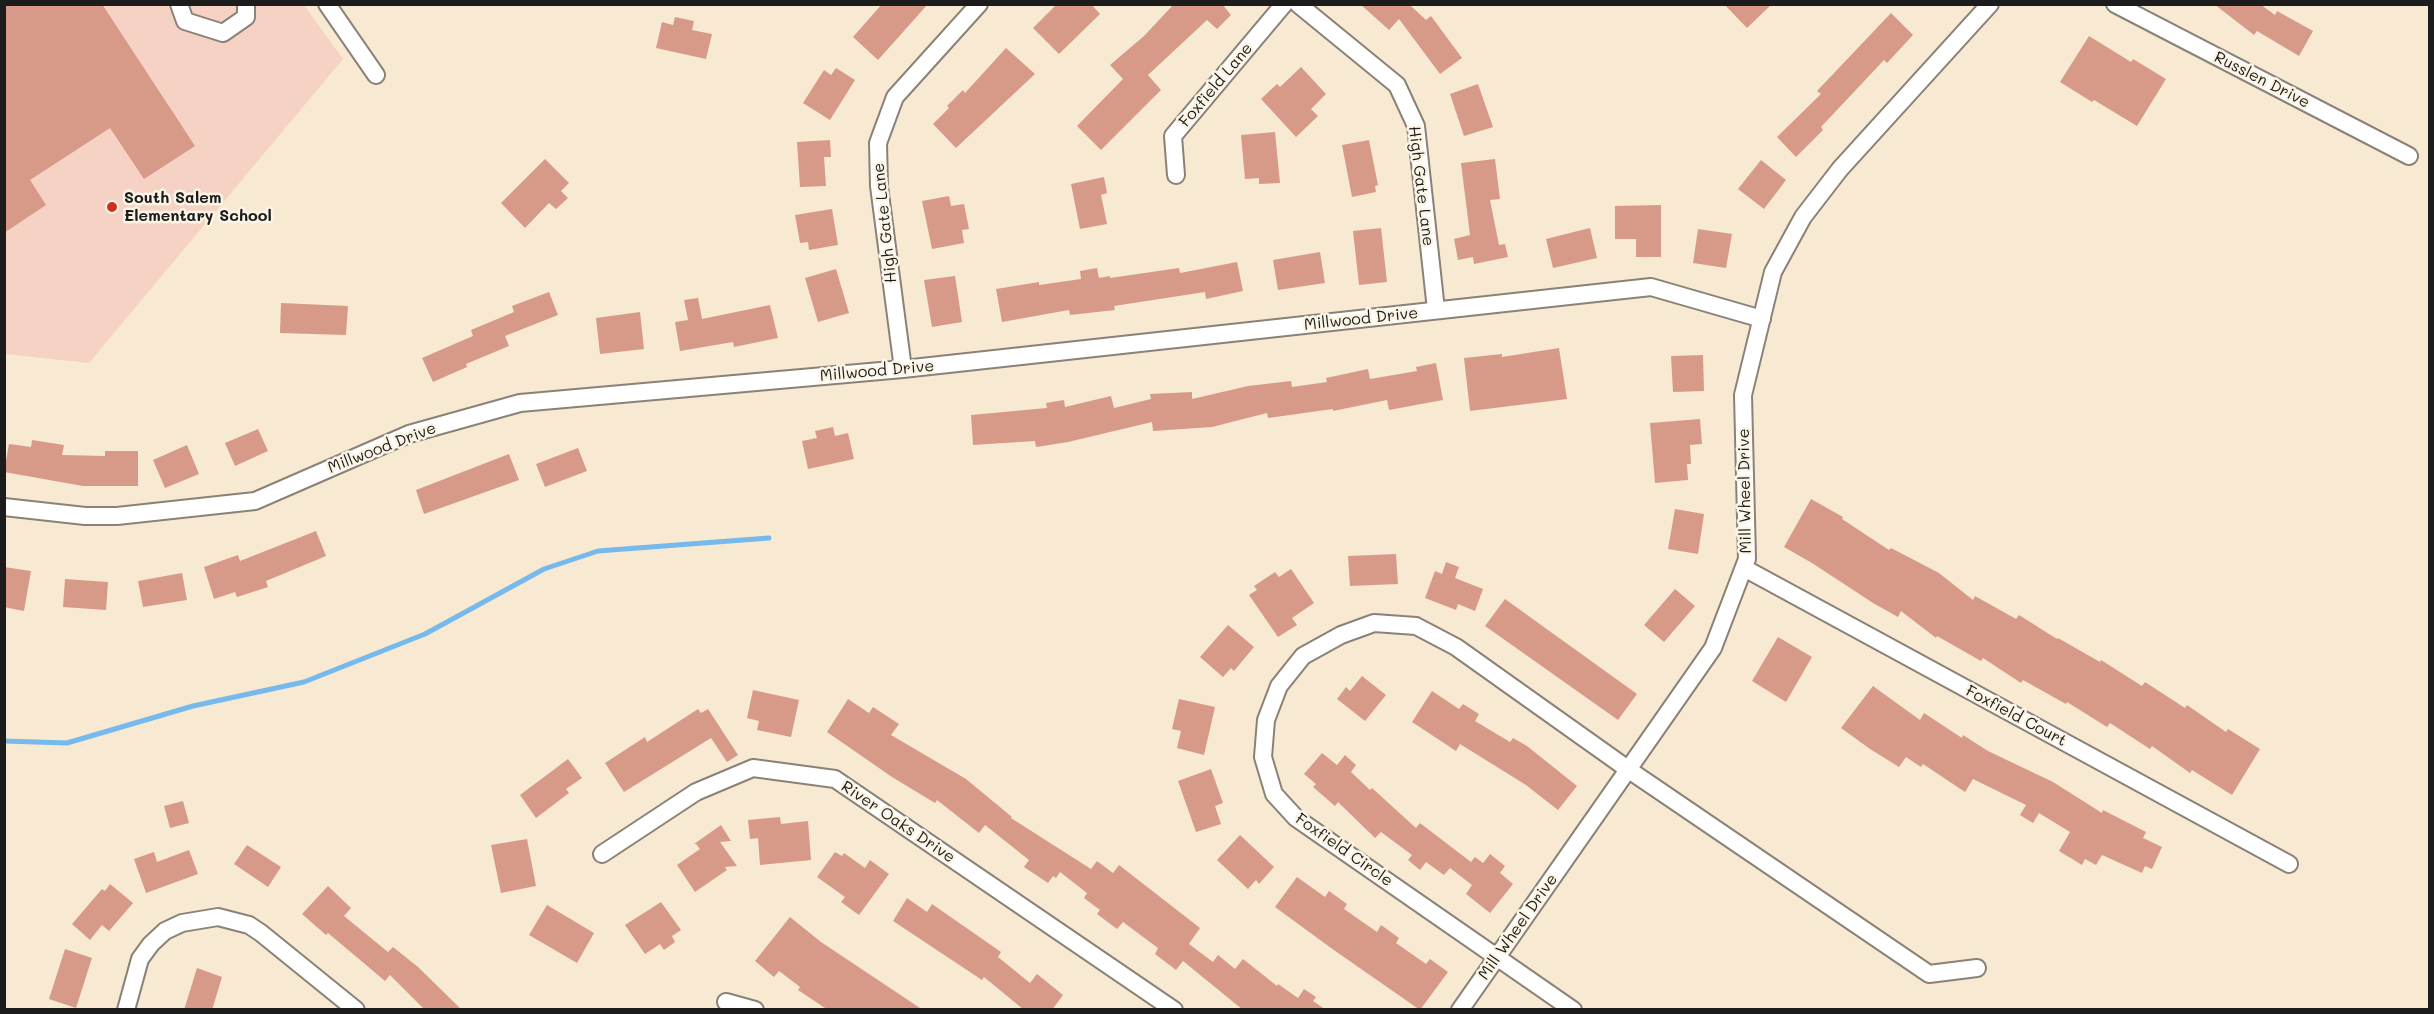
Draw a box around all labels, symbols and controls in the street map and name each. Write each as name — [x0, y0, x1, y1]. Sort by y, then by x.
street label: Foxfield Lane — [1175, 39, 1257, 131]
street label: Russlen Drive — [2211, 48, 2313, 112]
street label: High Gate Lane — [1404, 125, 1438, 247]
street label: High Gate Lane — [869, 162, 901, 284]
place label: South Salem Elementary School — [124, 188, 272, 226]
marker: South Salem Elementary School — [105, 200, 119, 214]
street label: Millwood Drive — [1303, 303, 1419, 335]
street label: Millwood Drive — [819, 356, 935, 386]
street label: Millwood Drive — [325, 418, 439, 478]
street label: Mill Wheel Drive — [1734, 428, 1756, 554]
street label: Foxfield Court — [1962, 681, 2070, 751]
street label: River Oaks Drive — [838, 777, 958, 867]
street label: Foxfield Circle — [1292, 809, 1396, 891]
street label: Mill Wheel Drive — [1474, 870, 1562, 984]

